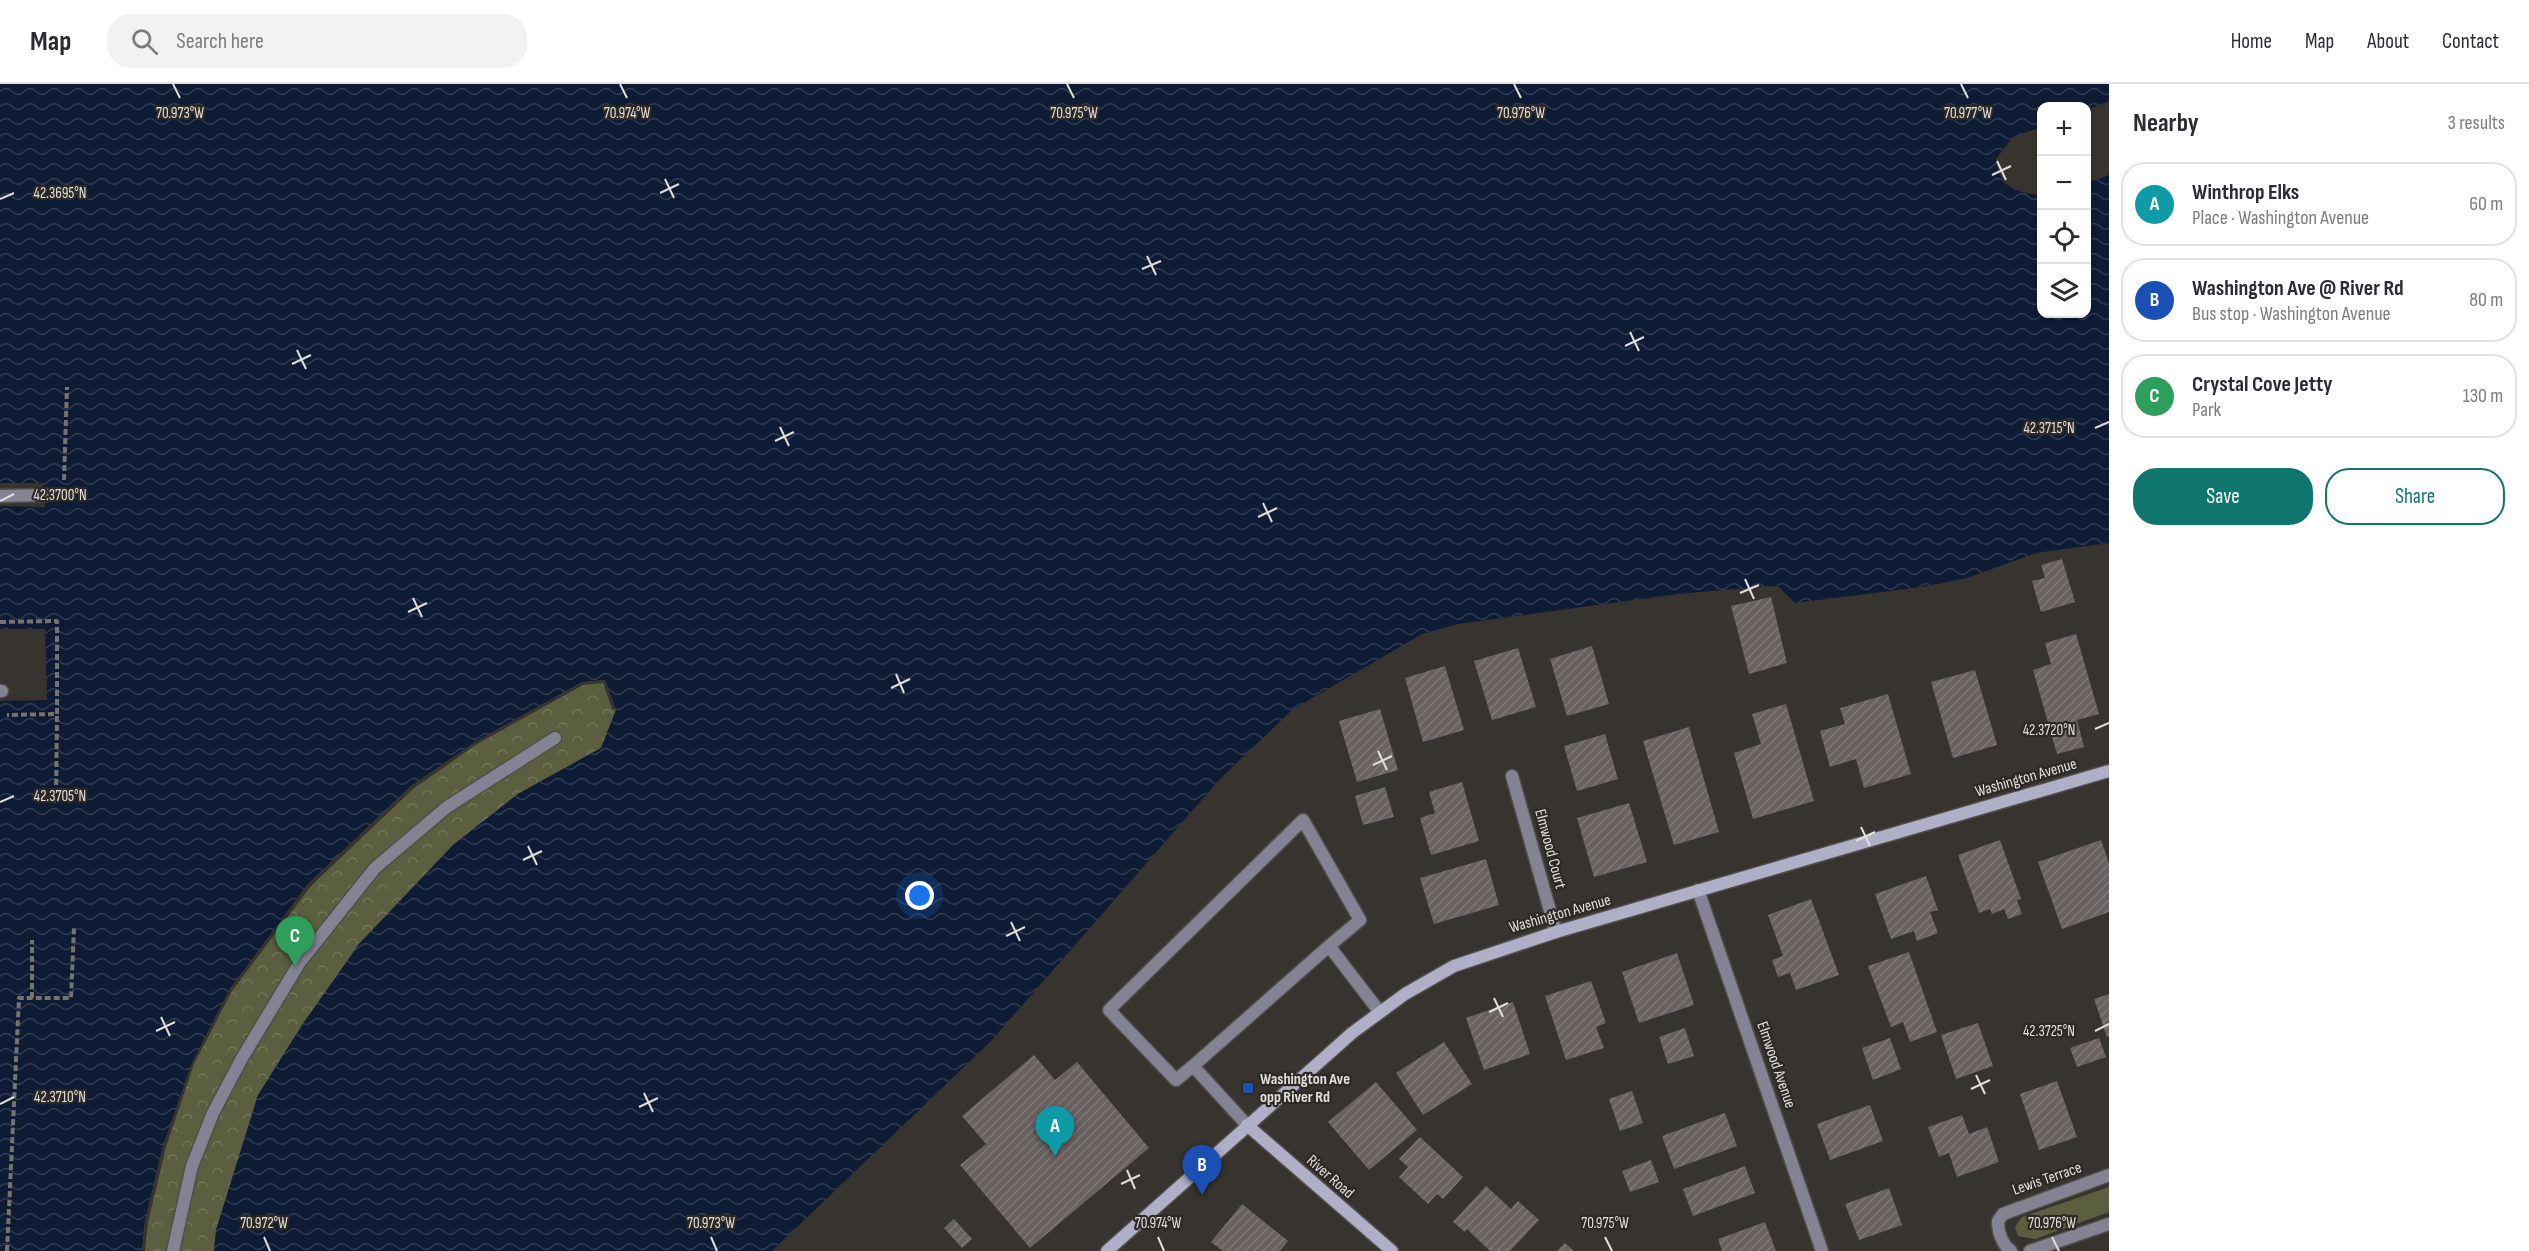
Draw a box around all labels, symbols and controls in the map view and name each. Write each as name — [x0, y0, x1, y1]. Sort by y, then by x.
search box — [107, 14, 527, 68]
text: Map — [30, 25, 71, 58]
icon: search — [128, 25, 161, 58]
text: Search here — [176, 28, 264, 55]
text: Home — [2231, 29, 2272, 54]
text: Map — [2305, 29, 2334, 54]
text: About — [2367, 29, 2409, 54]
text: Contact — [2442, 29, 2499, 54]
map controls — [2037, 102, 2091, 318]
button: + — [2037, 102, 2091, 156]
text: 70.973°W — [156, 104, 204, 123]
text: 70.974°W — [604, 104, 650, 123]
text: 70.975°W — [1050, 104, 1098, 123]
text: 70.976°W — [1497, 104, 1545, 123]
text: 70.977°W — [1944, 104, 1992, 123]
text: Nearby — [2133, 108, 2199, 139]
text: 3 results — [2448, 111, 2505, 135]
button: − — [2037, 156, 2091, 210]
text: Winthrop Elks — [2192, 179, 2299, 206]
text: 42.3695°N — [34, 184, 86, 203]
text: A — [2150, 192, 2159, 216]
text: 60 m — [2469, 192, 2503, 216]
text: Place · Washington Avenue — [2192, 206, 2369, 230]
button: locate — [2037, 210, 2091, 264]
button: layers — [2037, 264, 2091, 318]
text: Washington Ave @ River Rd — [2192, 275, 2404, 302]
text: B — [2150, 288, 2159, 312]
text: 80 m — [2469, 288, 2503, 312]
text: Bus stop · Washington Avenue — [2192, 302, 2391, 326]
text: Crystal Cove Jetty — [2192, 371, 2333, 398]
text: C — [2149, 384, 2160, 408]
text: 130 m — [2463, 384, 2503, 408]
text: Park — [2192, 398, 2221, 422]
text: 42.3715°N — [2023, 419, 2075, 438]
button: Save — [2133, 468, 2313, 525]
button: Share — [2325, 468, 2505, 525]
text: 42.3700°N — [33, 486, 87, 505]
text: 42.3720°N — [2023, 721, 2075, 740]
street label: Washington Avenue — [1973, 754, 2079, 802]
text: 42.3705°N — [34, 787, 86, 806]
street label: Elmwood Court — [1530, 807, 1570, 891]
your location — [905, 881, 934, 910]
street label: Washington Avenue — [1507, 890, 1613, 938]
pin: C — [276, 916, 314, 966]
street label: Elmwood Avenue — [1752, 1019, 1800, 1111]
text: 42.3725°N — [2023, 1022, 2075, 1041]
place label: Washington Ave opp River Rd — [1260, 1070, 1350, 1107]
marker: Washington Ave opp River Rd — [1241, 1081, 1255, 1095]
text: 42.3710°N — [34, 1088, 86, 1107]
pin: A — [1036, 1106, 1074, 1156]
pin: B — [1182, 1146, 1222, 1195]
street label: River Road — [1302, 1151, 1358, 1203]
street label: Lewis Terrace — [2010, 1158, 2084, 1200]
text: 70.972°W — [240, 1214, 288, 1233]
text: 70.973°W — [687, 1214, 735, 1233]
text: 70.974°W — [1135, 1214, 1181, 1233]
text: 70.975°W — [1581, 1214, 1629, 1233]
text: 70.976°W — [2028, 1214, 2076, 1233]

